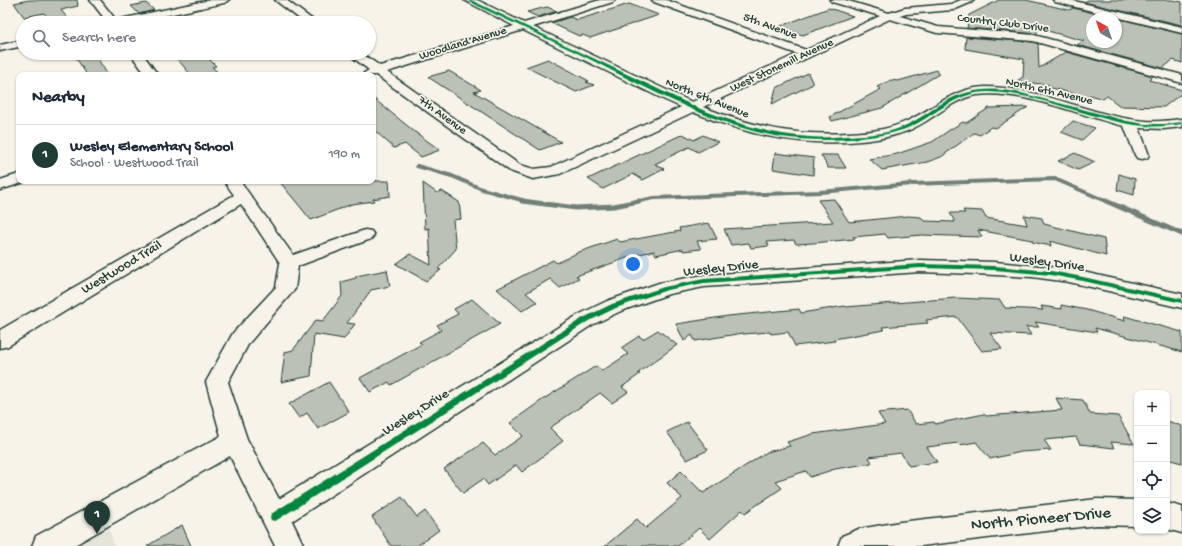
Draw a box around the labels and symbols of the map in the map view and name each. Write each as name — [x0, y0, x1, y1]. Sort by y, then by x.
street label: 5th Avenue — [741, 11, 800, 44]
street label: Country Club Drive — [956, 11, 1050, 37]
north arrow — [1086, 12, 1122, 48]
street label: Woodland Avenue — [418, 24, 509, 64]
street label: West Stonemill Avenue — [728, 36, 837, 96]
street label: North 6th Avenue — [1004, 75, 1095, 109]
street label: North 6th Avenue — [663, 76, 752, 122]
street label: 7th Avenue — [414, 93, 470, 139]
street label: Westwood Trail — [79, 237, 165, 299]
street label: Wesley Drive — [1009, 249, 1086, 277]
your location — [623, 254, 643, 274]
street label: Wesley Drive — [683, 257, 760, 281]
street label: Wesley Drive — [380, 385, 453, 440]
pin: 1 — [84, 501, 110, 534]
street label: North Pioneer Drive — [970, 504, 1112, 536]

